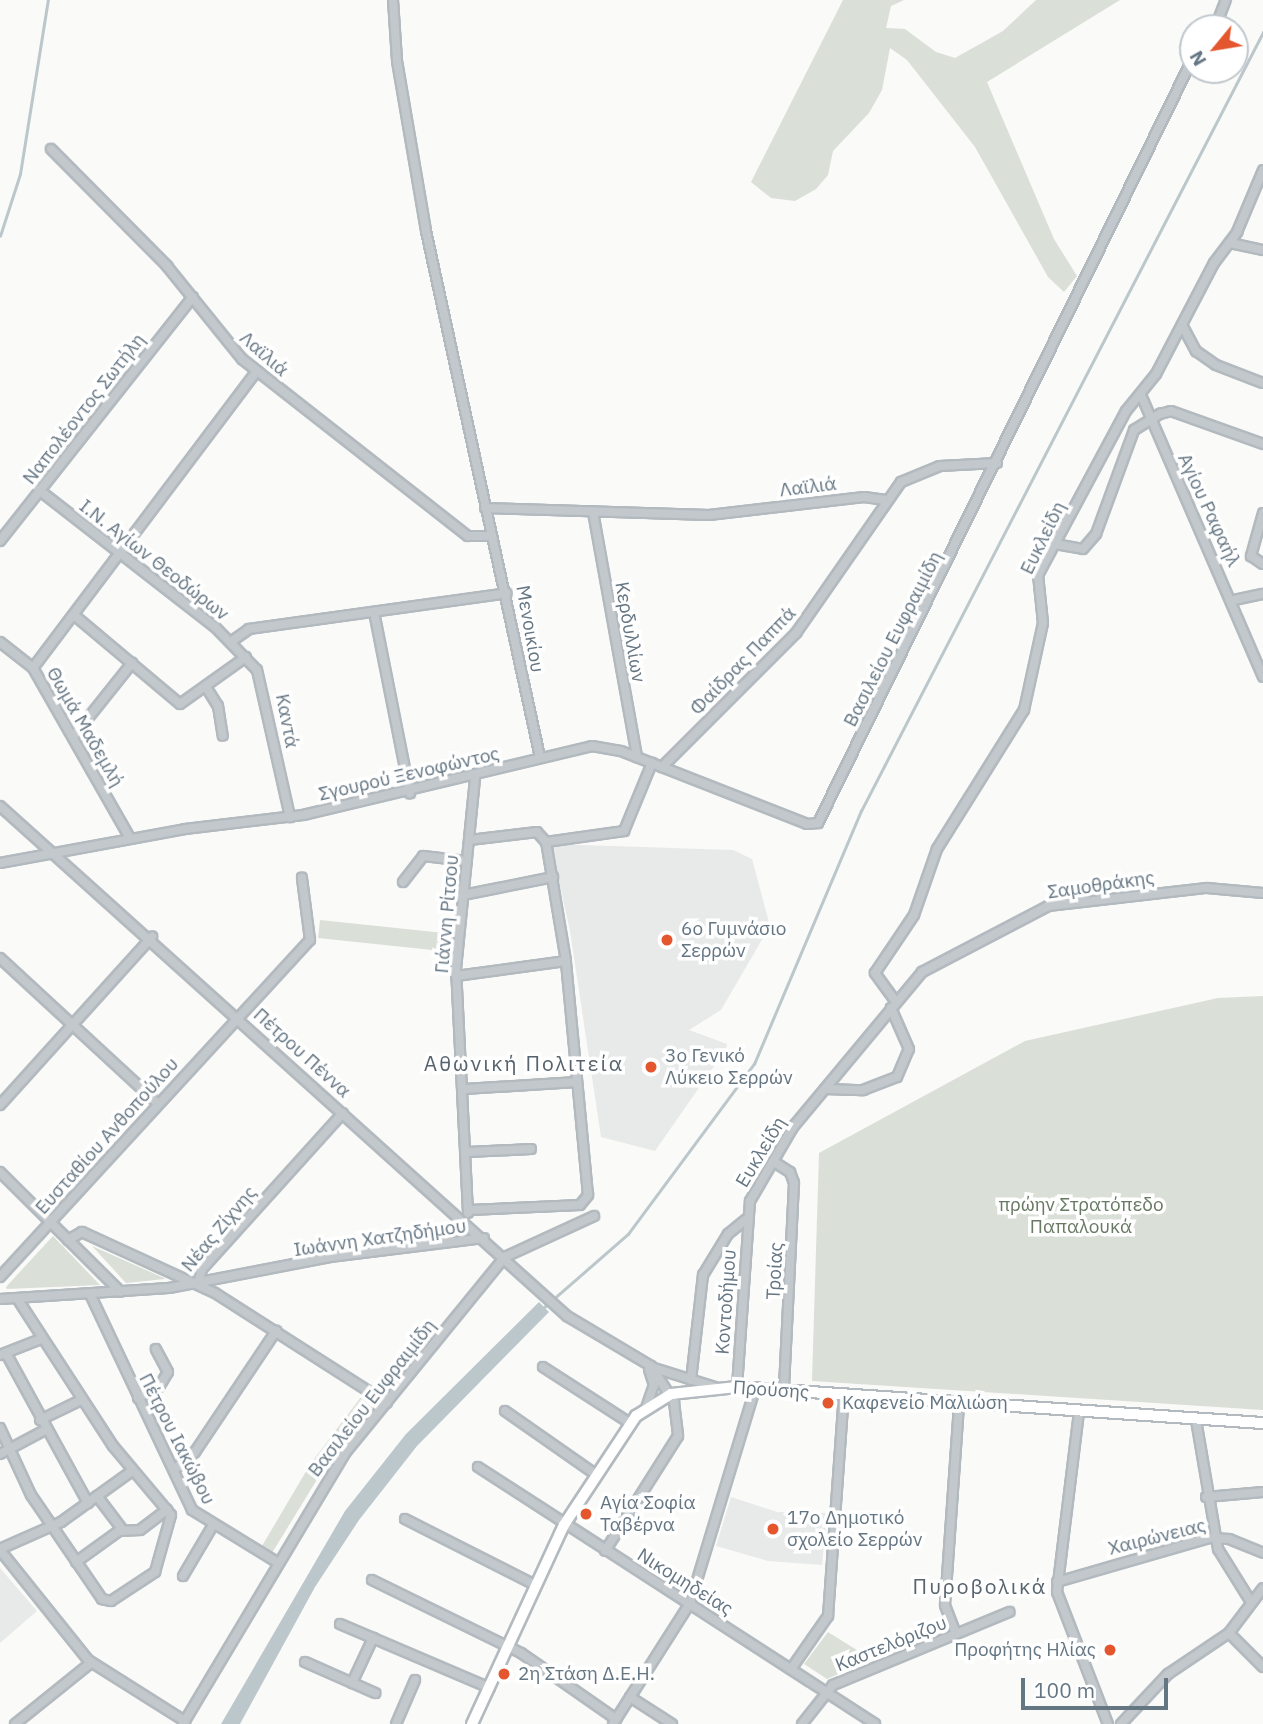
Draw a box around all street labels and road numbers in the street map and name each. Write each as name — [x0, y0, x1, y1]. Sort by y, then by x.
street label: Λαϊλιά — [235, 327, 293, 381]
street label: Ναπολέοντος Σωτήλη — [18, 329, 150, 489]
street label: Αγίου Ραφαήλ — [1173, 450, 1245, 570]
street label: Λαϊλιά — [778, 472, 838, 502]
street label: Ι.Ν. Αγίων Θεοδώρων — [75, 495, 233, 625]
street label: Ευκλείδη — [1016, 498, 1070, 578]
street label: Βασιλείου Ευφραιμίδη — [839, 547, 947, 731]
street label: Κερδυλλίων — [610, 580, 650, 684]
street label: Μενοικίου — [511, 584, 549, 674]
street label: Φαίδρας Παππά — [685, 602, 801, 720]
street label: Θωμά Μαδεμλή — [41, 663, 129, 791]
street label: Καντά — [271, 692, 303, 750]
street label: Σγουρού Ξενοφώντος — [316, 742, 502, 806]
street label: Γιάννη Ρίτσου — [430, 854, 464, 974]
street label: Σαμοθράκης — [1046, 866, 1156, 904]
street label: Πέτρου Πέννα — [249, 1003, 355, 1103]
street label: Ευσταθίου Ανθοπούλου — [31, 1053, 183, 1219]
street label: Ευκλείδη — [731, 1113, 791, 1191]
street label: Νέας Ζίχνης — [177, 1182, 261, 1276]
street label: Ιωάννη Χατζηδήμου — [292, 1215, 468, 1261]
street label: Τροίας — [762, 1242, 788, 1300]
street label: Κοντοδήμου — [711, 1249, 741, 1355]
street label: Βασιλείου Ευφραιμίδη — [303, 1315, 441, 1481]
street label: Πέτρου Ιακώβου — [134, 1370, 220, 1508]
street label: Προύσης — [732, 1376, 810, 1404]
street label: Χαιρώνειας — [1106, 1514, 1208, 1560]
street label: Νικομηδείας — [633, 1544, 737, 1620]
street label: Καστελόριζου — [832, 1611, 950, 1677]

